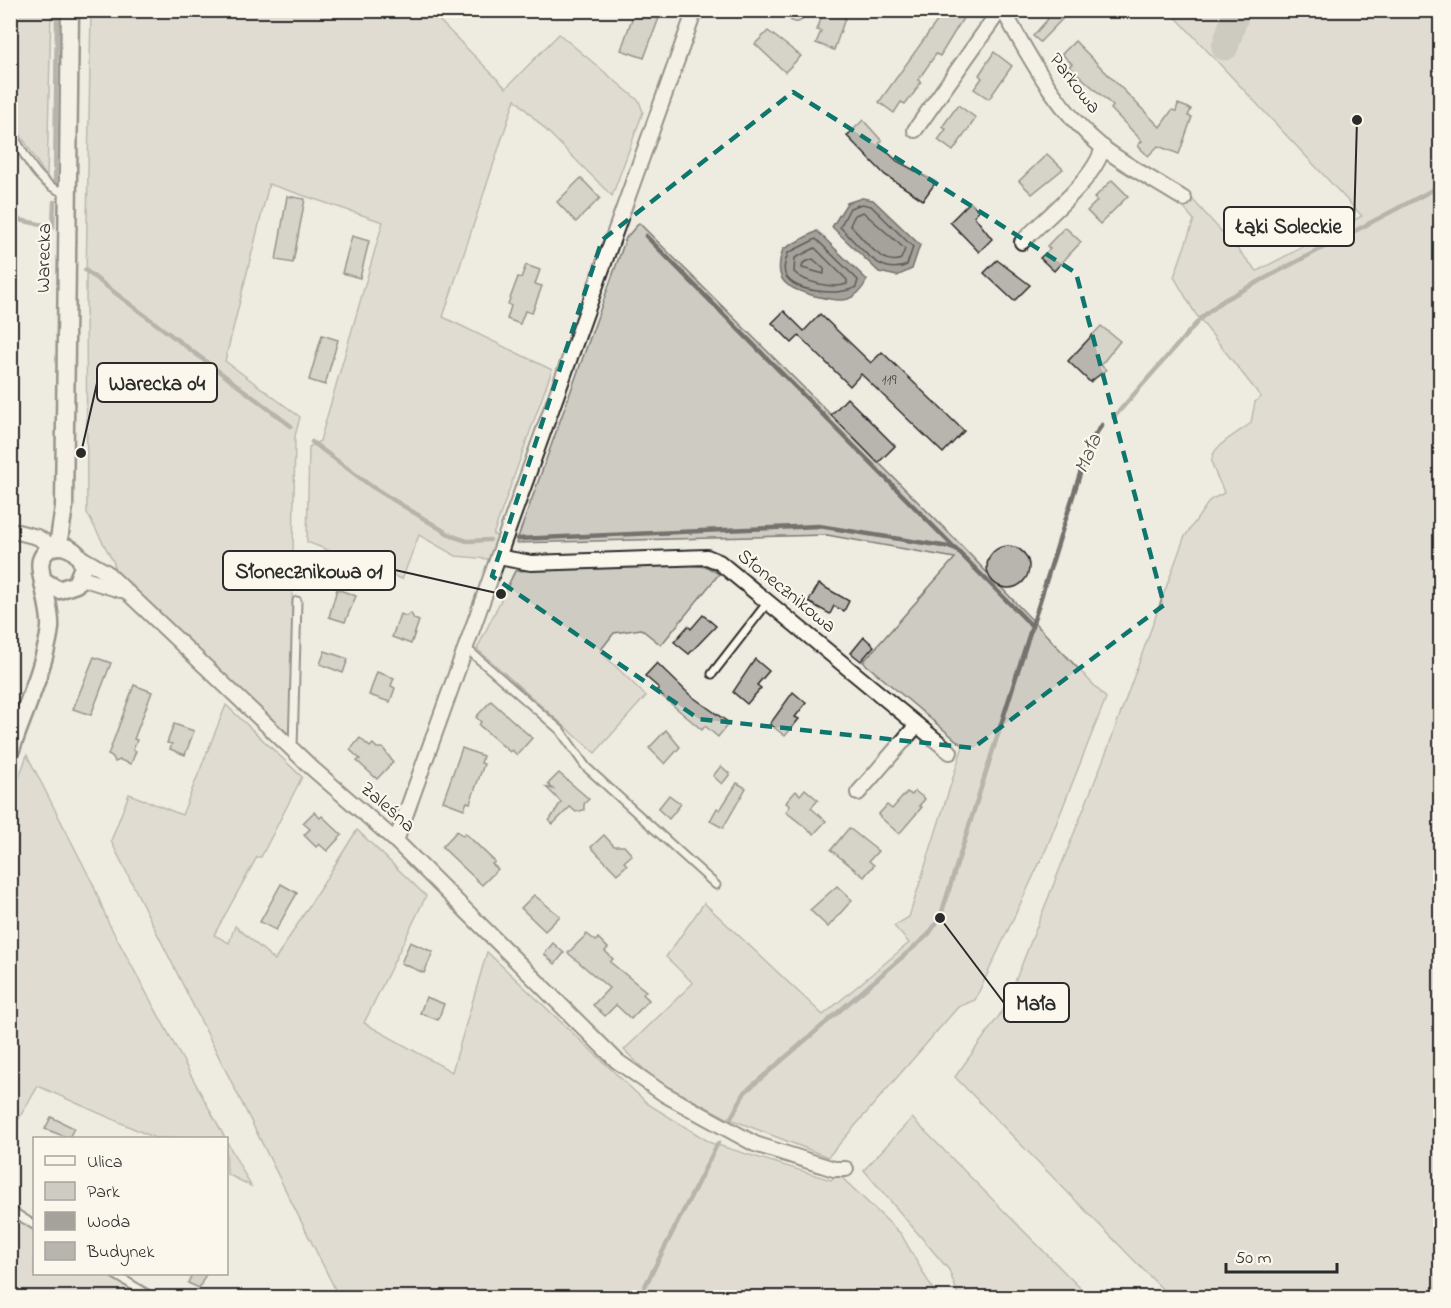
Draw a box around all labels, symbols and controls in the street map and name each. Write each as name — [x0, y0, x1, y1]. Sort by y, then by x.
street label: Parkowa — [1041, 47, 1107, 121]
callout: Łąki Soleckie — [1224, 207, 1354, 246]
text: Łąki Soleckie — [1235, 213, 1342, 243]
street label: Warecka — [30, 223, 60, 293]
callout: Warecka 04 — [97, 363, 217, 402]
house number: 119 — [882, 368, 897, 392]
text: Warecka 04 — [109, 370, 206, 400]
water label: Mała — [1067, 429, 1111, 478]
street label: Słonecznikowa — [730, 543, 842, 641]
callout: Słonecznikowa 01 — [223, 551, 395, 590]
text: Słonecznikowa 01 — [235, 558, 383, 588]
street label: Zaleśna — [353, 776, 421, 840]
callout: Mała — [1004, 983, 1069, 1022]
text: Mała — [1016, 990, 1056, 1020]
legend — [33, 1137, 228, 1275]
text: Ulica — [87, 1150, 122, 1176]
text: Park — [87, 1180, 120, 1206]
text: Woda — [87, 1210, 130, 1236]
scale bar — [1226, 1236, 1337, 1274]
text: Budynek — [86, 1240, 154, 1266]
text: 50 m — [1235, 1246, 1272, 1272]

